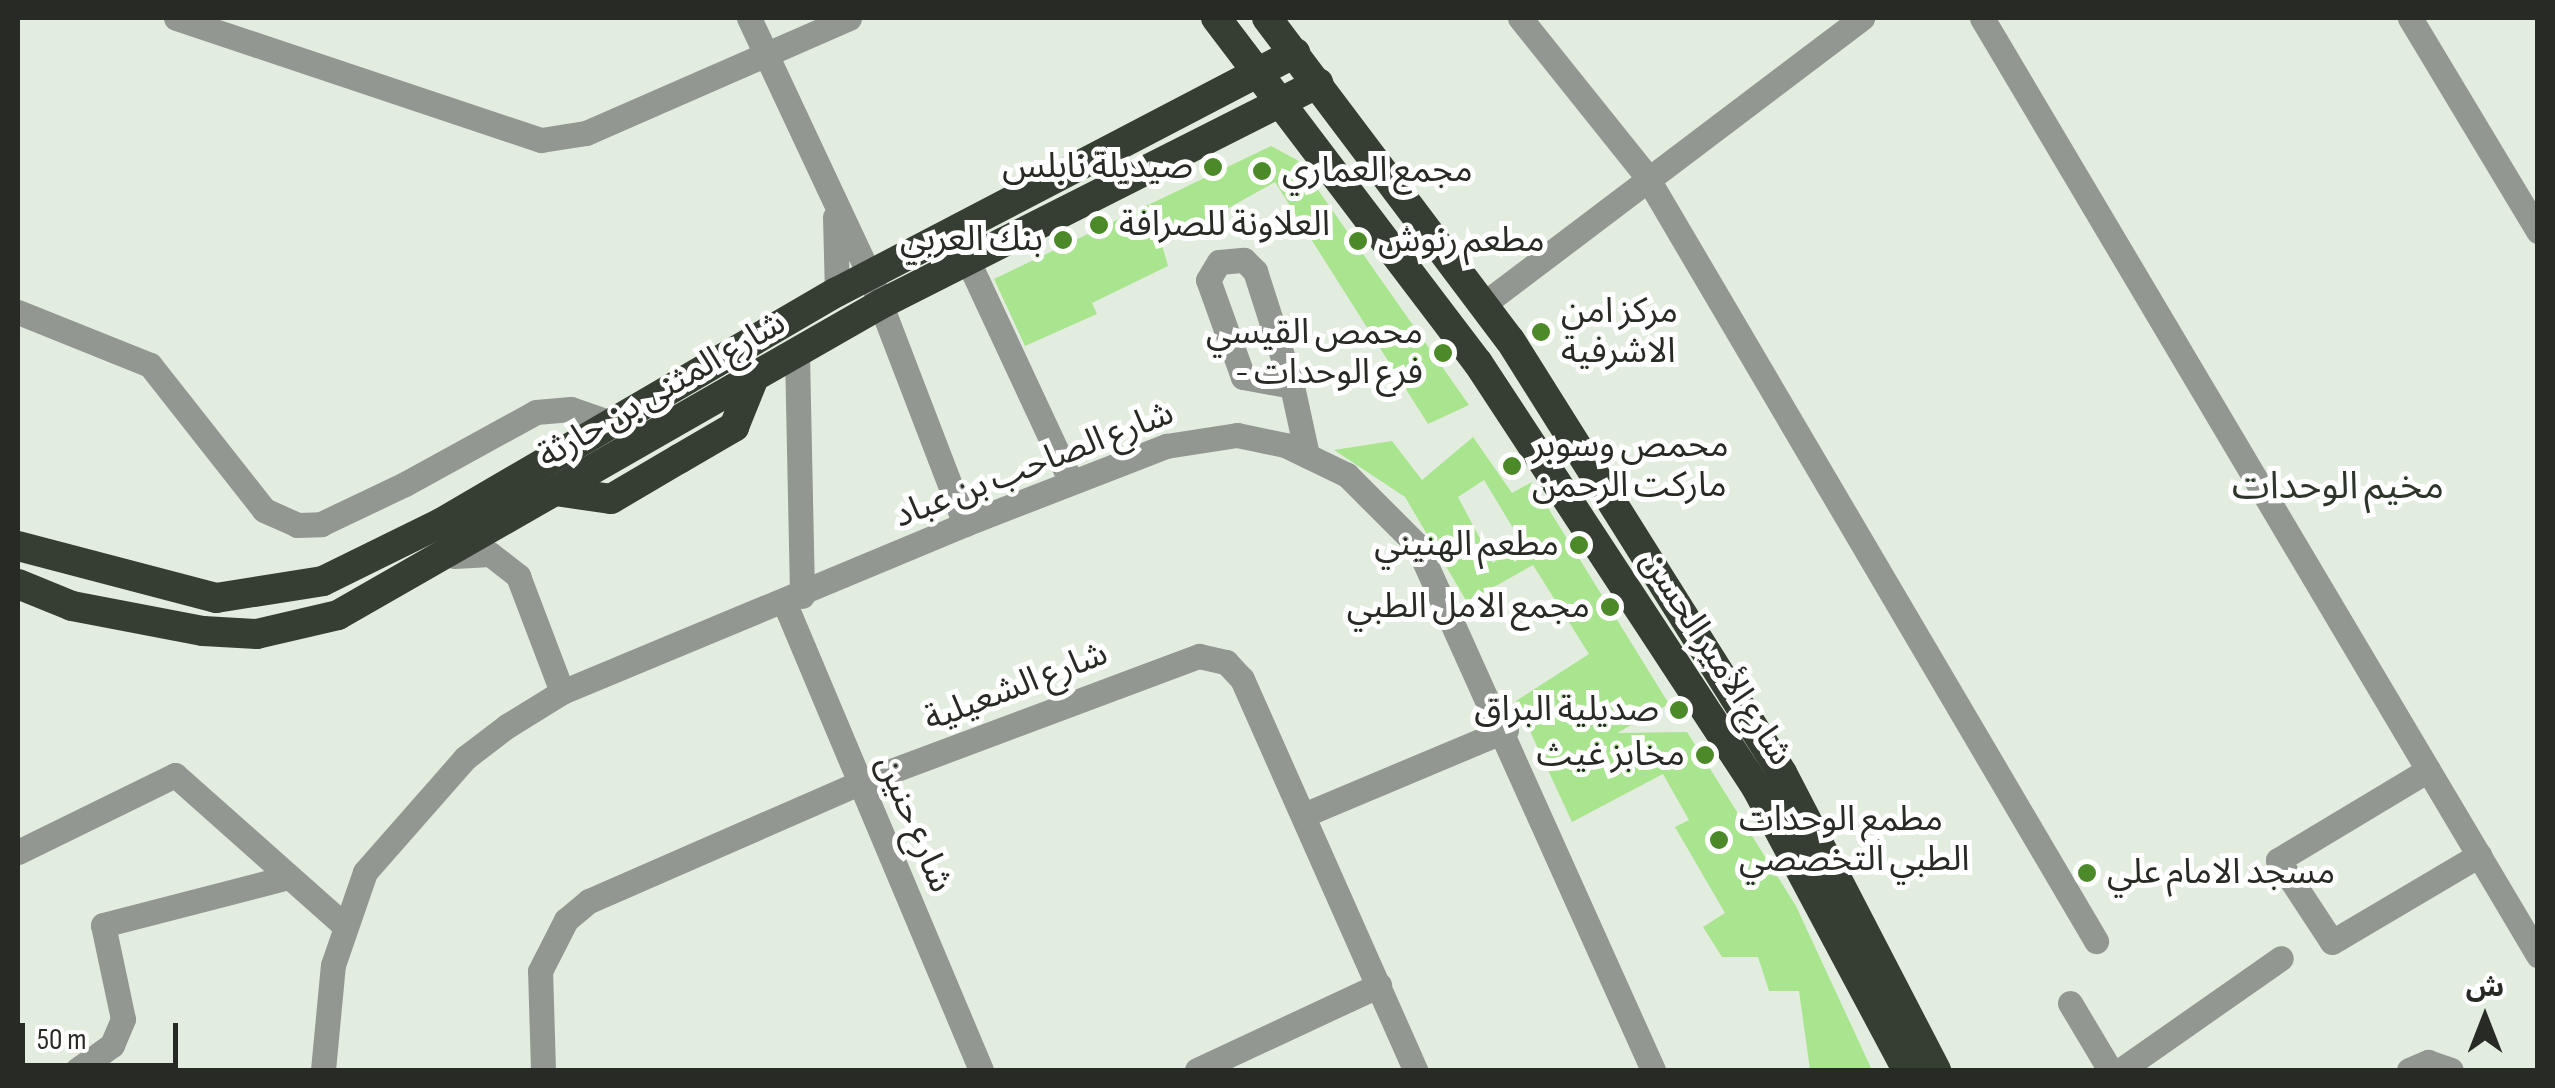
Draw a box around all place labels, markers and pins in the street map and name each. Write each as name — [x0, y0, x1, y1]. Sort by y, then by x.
place label: صيديلة نابلس — [1002, 146, 1193, 188]
place label: مجمع العماري — [1282, 150, 1473, 192]
marker: صيديلة نابلس — [1202, 156, 1224, 178]
marker: مجمع العماري — [1251, 160, 1273, 182]
place label: العلاونة للصرافة — [1119, 204, 1330, 246]
marker: العلاونة للصرافة — [1088, 214, 1110, 236]
place label: بنك العربي — [900, 219, 1043, 261]
place label: مطعم رنوش — [1378, 220, 1545, 262]
marker: بنك العربي — [1052, 229, 1074, 251]
marker: مطعم رنوش — [1347, 230, 1369, 252]
place label: مركز امن الاشرفية — [1561, 291, 1678, 373]
place label: محمص القيسي - فرع الوحدات — [1206, 312, 1423, 394]
marker: مركز امن الاشرفية — [1530, 321, 1552, 343]
marker: محمص القيسي - فرع الوحدات — [1432, 342, 1454, 364]
place label: محمص وسوبر ماركت الرحمن — [1532, 425, 1729, 507]
marker: محمص وسوبر ماركت الرحمن — [1501, 455, 1523, 477]
place label: مطعم الهنيني — [1374, 524, 1559, 566]
marker: مطعم الهنيني — [1568, 534, 1590, 556]
place label: مجمع الامل الطبي — [1347, 586, 1590, 628]
marker: مجمع الامل الطبي — [1599, 596, 1621, 618]
place label: صديلية البراق — [1474, 689, 1659, 731]
marker: صديلية البراق — [1668, 699, 1690, 721]
place label: مخابز غيث — [1536, 734, 1685, 776]
marker: مخابز غيث — [1694, 744, 1716, 766]
place label: مطمع الوحدات الطبي التخصصي — [1739, 799, 1970, 881]
marker: مطمع الوحدات الطبي التخصصي — [1708, 829, 1730, 851]
place label: مسجد الامام علي — [2107, 852, 2335, 894]
marker: مسجد الامام علي — [2076, 862, 2098, 884]

